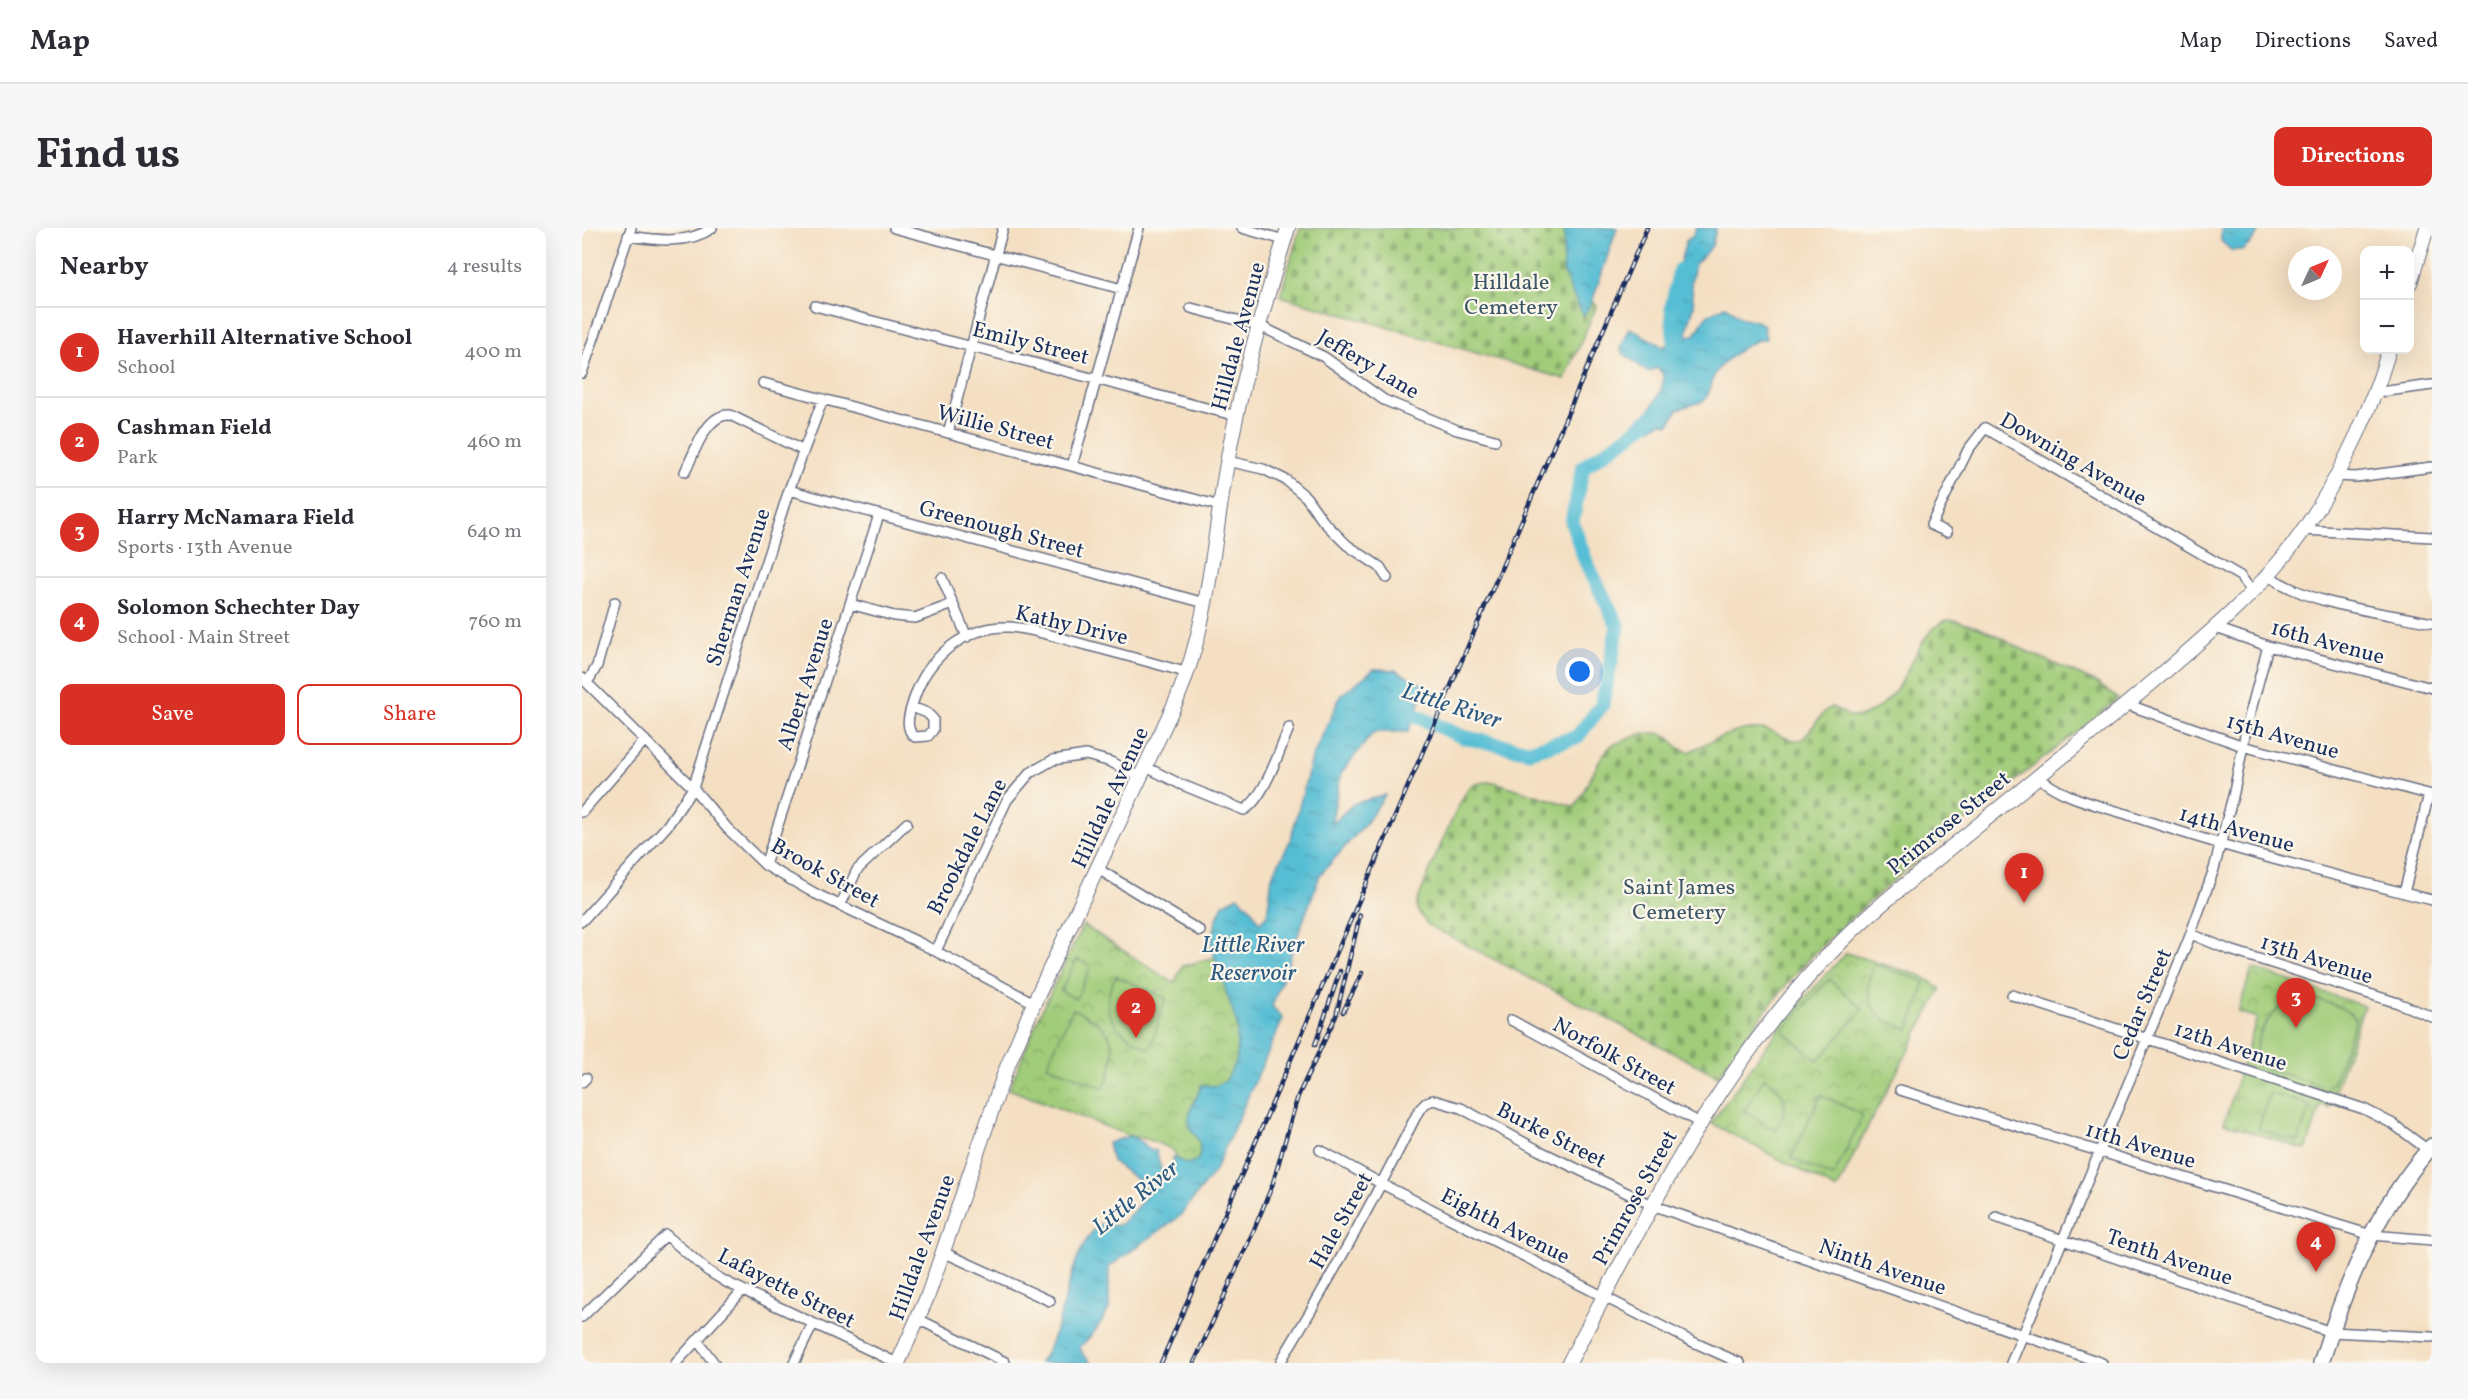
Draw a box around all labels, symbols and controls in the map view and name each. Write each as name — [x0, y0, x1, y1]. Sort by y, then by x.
text: Map — [30, 22, 90, 61]
text: Map — [2180, 27, 2222, 56]
text: Directions — [2255, 27, 2351, 56]
text: Saved — [2384, 27, 2438, 56]
text: Find us — [36, 127, 180, 186]
button: Directions — [2274, 127, 2432, 186]
north arrow — [2288, 246, 2342, 300]
map controls — [2360, 246, 2414, 354]
button: + — [2360, 246, 2414, 300]
text: Nearby — [60, 249, 149, 285]
text: 4 results — [447, 253, 522, 281]
street label: Hilldale Avenue — [1205, 259, 1274, 415]
park label: Hilldale Cemetery — [1464, 268, 1558, 324]
button: − — [2360, 300, 2414, 354]
street label: Emily Street — [969, 315, 1092, 374]
street label: Jeffery Lane — [1311, 322, 1425, 408]
text: Haverhill Alternative School — [117, 323, 412, 354]
text: 1 — [75, 338, 84, 366]
text: 400 m — [464, 338, 522, 366]
text: School — [117, 354, 175, 382]
street label: Willie Street — [933, 398, 1058, 459]
street label: Downing Avenue — [1994, 405, 2152, 515]
text: Cashman Field — [117, 413, 272, 444]
text: 2 — [74, 428, 85, 456]
text: 460 m — [466, 428, 522, 456]
text: Park — [117, 444, 158, 472]
street label: Greenough Street — [915, 493, 1088, 567]
text: Harry McNamara Field — [117, 503, 354, 534]
street label: Sherman Avenue — [699, 505, 780, 671]
text: 3 — [74, 518, 85, 546]
text: 640 m — [467, 518, 522, 546]
text: Sports · 13th Avenue — [117, 534, 292, 562]
text: Solomon Schechter Day — [117, 593, 360, 624]
street label: Kathy Drive — [1012, 598, 1131, 654]
text: 4 — [73, 608, 86, 636]
text: 760 m — [468, 608, 522, 636]
street label: 16th Avenue — [2267, 613, 2388, 674]
street label: Albert Avenue — [770, 614, 842, 755]
text: School · Main Street — [117, 624, 290, 652]
your location — [1565, 657, 1594, 686]
water label: Little River — [1397, 675, 1507, 739]
button: Save — [60, 684, 285, 745]
button: Share — [297, 684, 522, 745]
street label: 15th Avenue — [2222, 706, 2342, 768]
street label: Hilldale Avenue — [1065, 722, 1158, 874]
street label: Primrose Street — [1881, 764, 2018, 883]
street label: Brookdale Lane — [921, 774, 1016, 921]
street label: 14th Avenue — [2175, 799, 2298, 862]
street label: Brook Street — [765, 831, 885, 917]
pin: 1 — [2004, 854, 2044, 903]
park label: Saint James Cemetery — [1623, 873, 1735, 929]
street label: 13th Avenue — [2256, 928, 2377, 993]
water label: Little River Reservoir — [1201, 929, 1306, 991]
street label: Cedar Street — [2106, 944, 2181, 1066]
pin: 3 — [2276, 978, 2316, 1028]
pin: 2 — [1116, 988, 1156, 1038]
street label: Norfolk Street — [1546, 1010, 1681, 1104]
street label: 12th Avenue — [2170, 1014, 2291, 1080]
street label: Burke Street — [1491, 1095, 1611, 1177]
street label: 11th Avenue — [2081, 1115, 2199, 1178]
street label: Primrose Street — [1586, 1124, 1686, 1272]
water label: Little River — [1085, 1152, 1188, 1244]
street label: Hale Street — [1303, 1167, 1382, 1275]
street label: Hilldale Avenue — [883, 1171, 964, 1325]
street label: Eighth Avenue — [1435, 1181, 1575, 1273]
street label: Tenth Avenue — [2102, 1222, 2237, 1295]
pin: 4 — [2296, 1222, 2336, 1272]
street label: Ninth Avenue — [1814, 1232, 1950, 1305]
street label: Lafayette Street — [712, 1241, 860, 1337]

